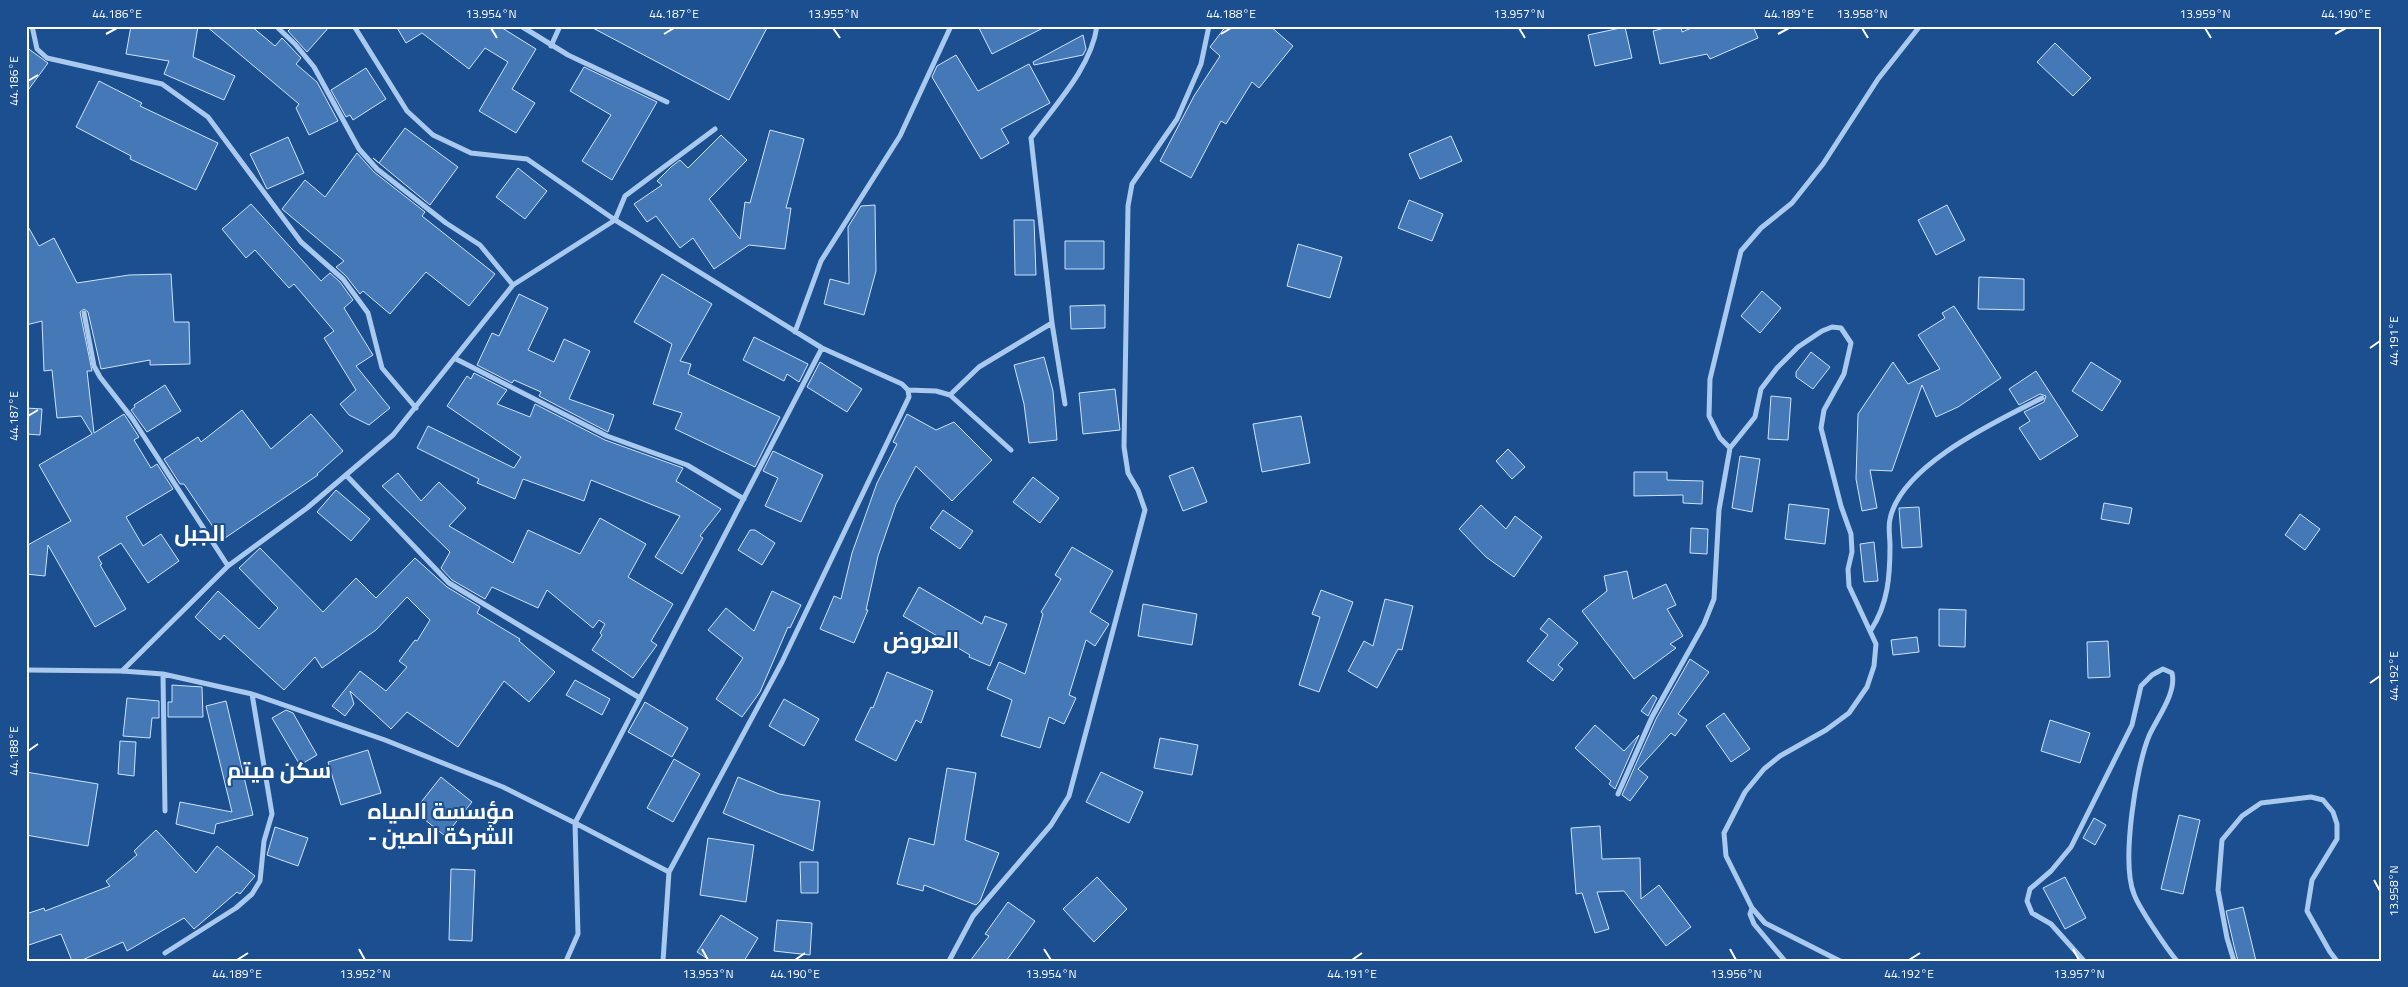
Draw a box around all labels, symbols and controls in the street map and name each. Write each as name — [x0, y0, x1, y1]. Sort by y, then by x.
text: 44.186°E — [92, 4, 142, 23]
text: 13.954°N — [465, 4, 517, 23]
text: 44.187°E — [649, 4, 699, 23]
text: 13.955°N — [807, 4, 859, 23]
text: 44.188°E — [1206, 4, 1256, 23]
text: 13.957°N — [1493, 4, 1545, 23]
text: 44.189°E — [1764, 4, 1814, 23]
text: 13.958°N — [1836, 4, 1888, 23]
text: 13.959°N — [2179, 4, 2231, 23]
text: 44.190°E — [2321, 4, 2371, 23]
text: 44.186°E — [4, 56, 23, 106]
text: 44.191°E — [2384, 316, 2403, 366]
text: 44.187°E — [4, 391, 23, 441]
district label: الجبل — [174, 516, 226, 550]
district label: العروض — [883, 623, 959, 657]
text: 44.192°E — [2384, 651, 2403, 701]
text: 44.188°E — [4, 726, 23, 776]
district label: سكن ميتم — [227, 753, 331, 787]
district label: مؤسسة المياه - الشركة الصين — [368, 794, 514, 853]
text: 13.958°N — [2384, 865, 2403, 917]
text: 44.189°E — [212, 964, 262, 983]
text: 13.952°N — [339, 964, 391, 983]
text: 13.953°N — [682, 964, 734, 983]
text: 44.190°E — [770, 964, 820, 983]
text: 13.954°N — [1025, 964, 1077, 983]
text: 44.191°E — [1327, 964, 1377, 983]
text: 13.956°N — [1710, 964, 1762, 983]
text: 44.192°E — [1884, 964, 1934, 983]
text: 13.957°N — [2053, 964, 2105, 983]

